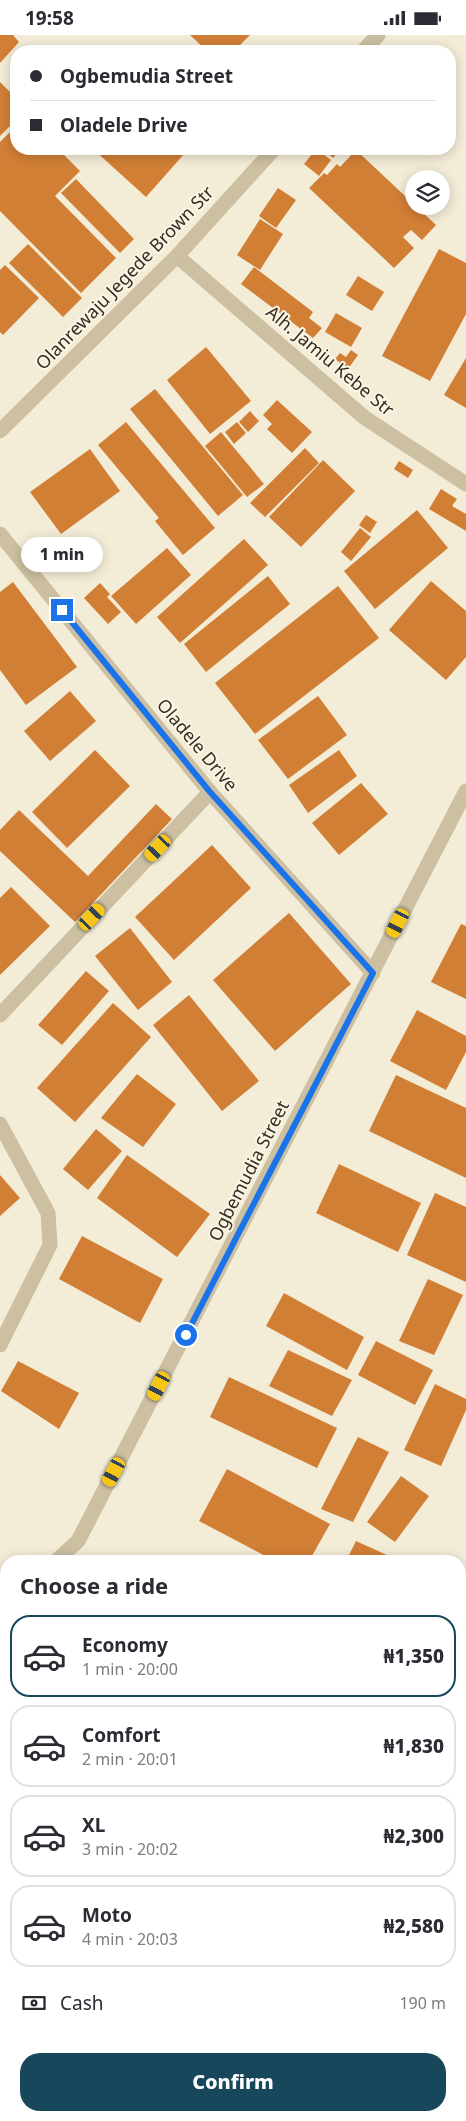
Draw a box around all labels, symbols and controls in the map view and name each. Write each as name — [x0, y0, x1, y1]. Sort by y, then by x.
text: 19:58 — [25, 5, 74, 31]
text: Ogbemudia Street — [60, 63, 233, 89]
text: Oladele Drive — [60, 112, 188, 138]
map controls — [405, 170, 450, 215]
button: layers — [405, 170, 450, 215]
street label: Olanrewaju Jegede Brown Str — [30, 180, 219, 374]
street label: Alh. Jamiu Kebe Str — [262, 300, 400, 421]
callout: 1 min — [21, 537, 103, 573]
text: 1 min — [40, 543, 84, 565]
route end — [51, 599, 73, 621]
street label: Oladele Drive — [152, 693, 244, 796]
car — [142, 832, 173, 864]
car — [76, 901, 107, 933]
car — [384, 906, 411, 940]
street label: Ogbemudia Street — [202, 1096, 294, 1245]
route start — [175, 1324, 197, 1346]
car — [145, 1369, 172, 1403]
car — [100, 1455, 127, 1489]
text: Choose a ride — [20, 1570, 168, 1600]
text: Economy — [82, 1632, 168, 1658]
icon: car — [22, 1634, 67, 1679]
text: ₦1,350 — [384, 1643, 444, 1669]
text: 1 min · 20:00 — [82, 1658, 178, 1680]
text: Comfort — [82, 1722, 161, 1748]
icon: car — [22, 1724, 67, 1769]
text: ₦1,830 — [384, 1733, 444, 1759]
text: 2 min · 20:01 — [82, 1748, 178, 1770]
text: XL — [82, 1812, 105, 1838]
icon: car — [22, 1814, 67, 1859]
text: ₦2,300 — [384, 1823, 444, 1849]
text: 3 min · 20:02 — [82, 1838, 178, 1860]
text: Moto — [82, 1902, 132, 1928]
icon: car — [22, 1904, 67, 1949]
text: ₦2,580 — [384, 1913, 444, 1939]
text: 4 min · 20:03 — [82, 1928, 178, 1950]
icon: cash — [20, 1989, 48, 2017]
text: Cash — [60, 1990, 104, 2016]
text: 190 m — [399, 1992, 446, 2014]
button: Confirm — [20, 2053, 446, 2111]

